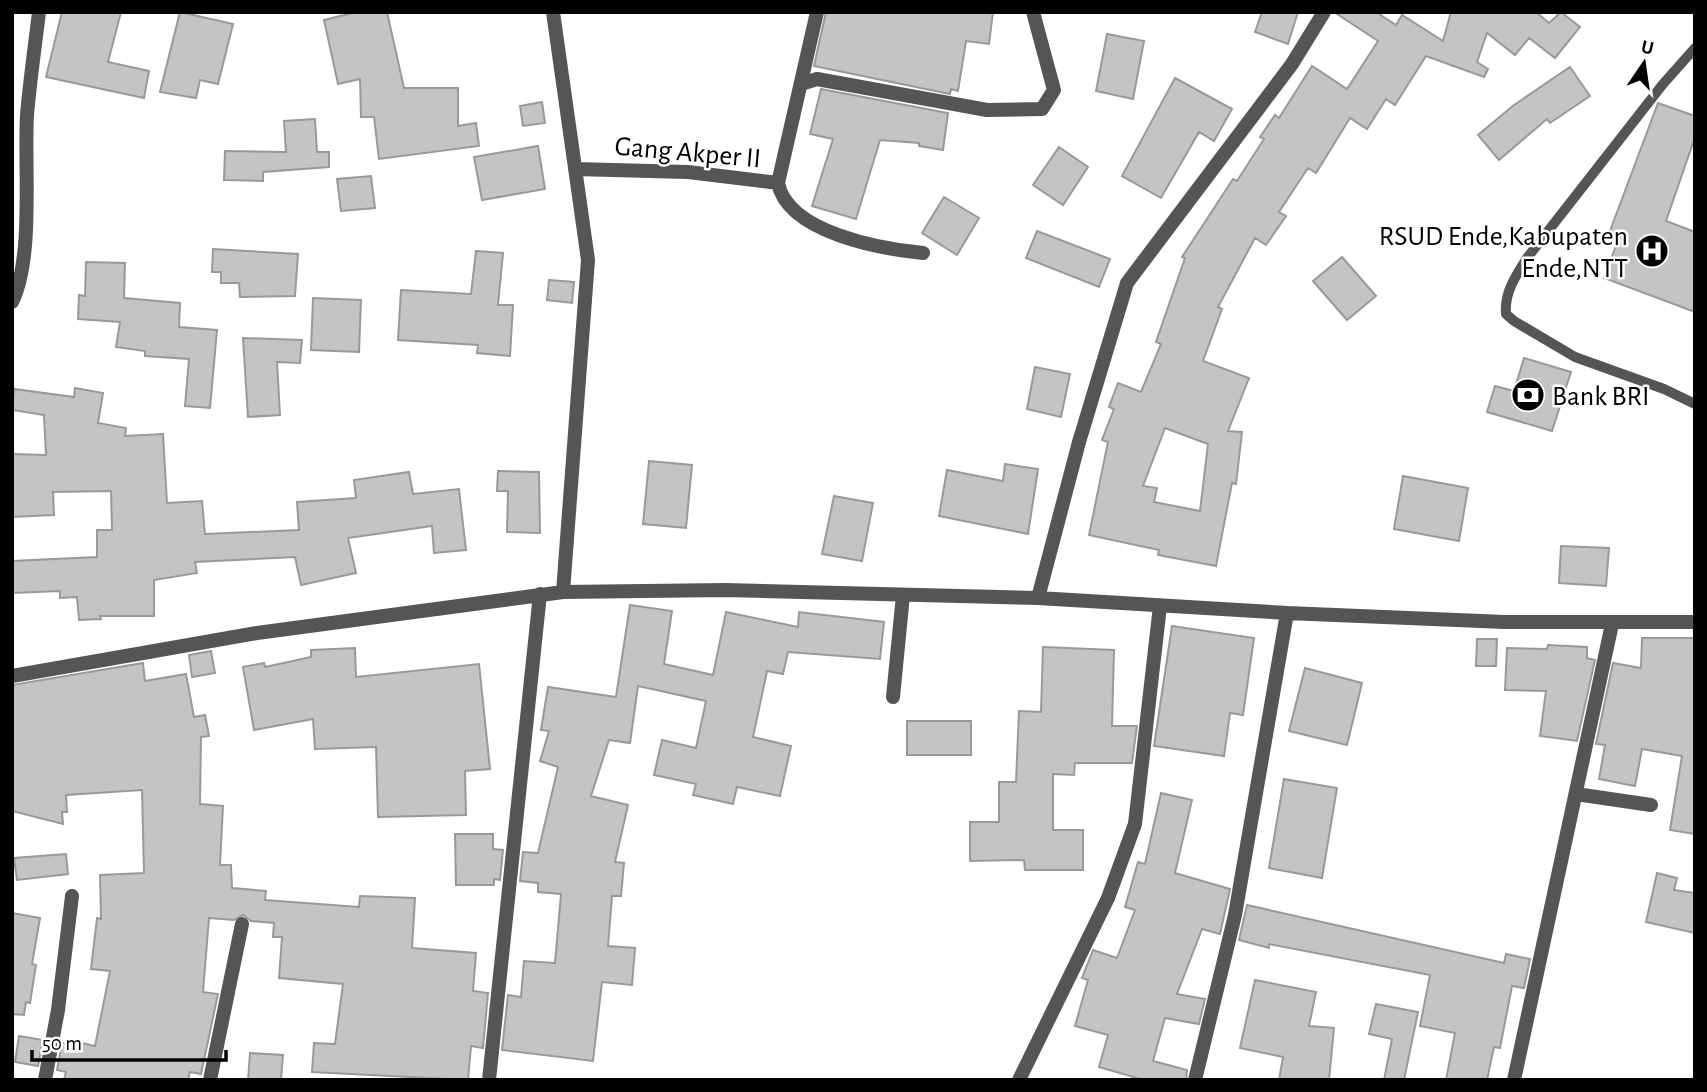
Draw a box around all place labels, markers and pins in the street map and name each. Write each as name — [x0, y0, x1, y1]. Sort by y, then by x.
place label: RSUD Ende,Kabupaten Ende,NTT — [1379, 223, 1628, 283]
hospital icon: RSUD Ende,Kabupaten Ende,NTT — [1633, 232, 1671, 270]
bank icon: Bank BRI — [1509, 376, 1547, 414]
place label: Bank BRI — [1552, 383, 1650, 411]

